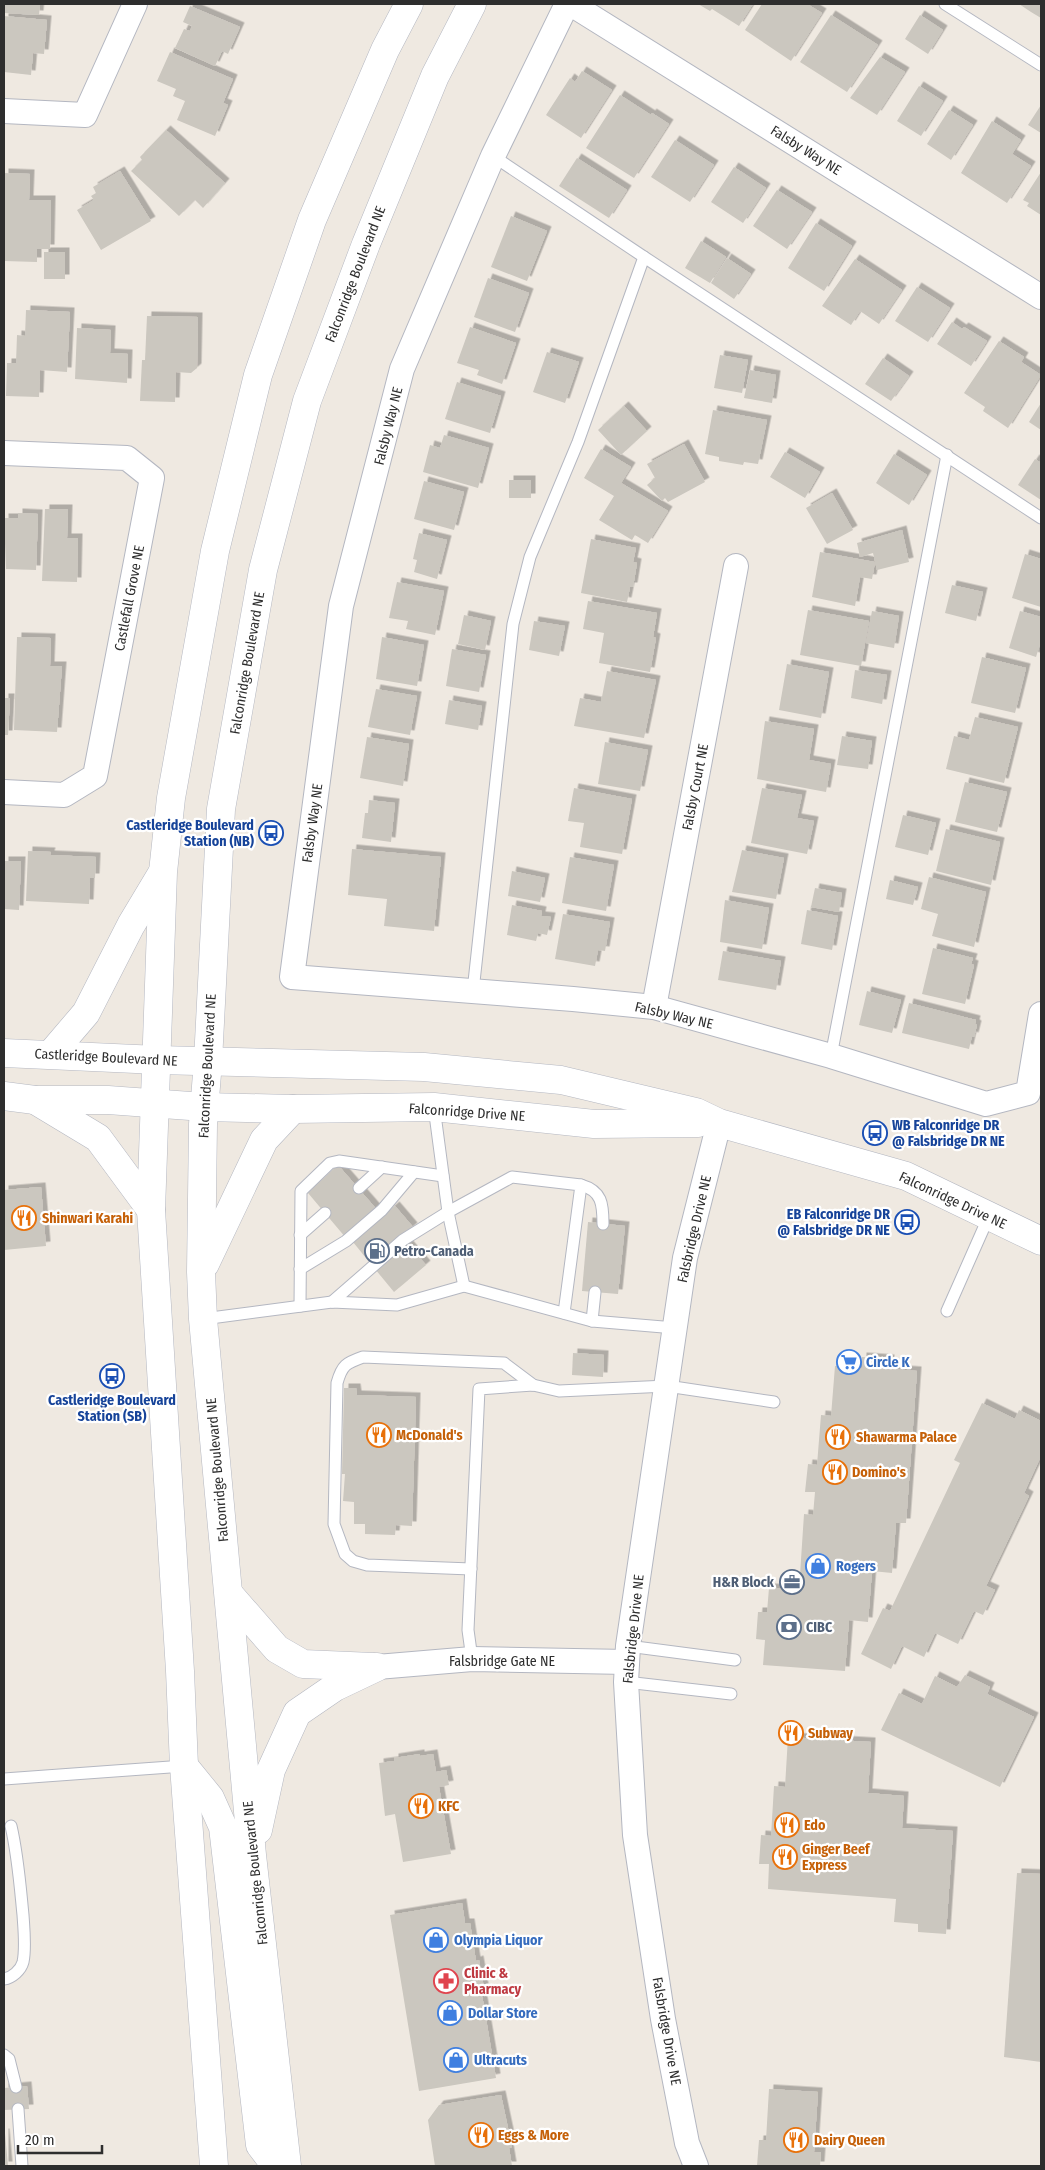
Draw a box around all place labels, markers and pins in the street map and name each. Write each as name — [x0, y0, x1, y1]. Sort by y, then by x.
place label: Castleridge Boulevard Station (NB) — [126, 817, 254, 850]
bus stop icon: Castleridge Boulevard Station (NB) — [258, 820, 284, 846]
place label: WB Falconridge DR @ Falsbridge DR NE — [892, 1117, 1005, 1150]
bus stop icon: WB Falconridge DR @ Falsbridge DR NE — [862, 1120, 888, 1146]
restaurant icon: Shinwari Karahi — [11, 1205, 37, 1231]
place label: EB Falconridge DR @ Falsbridge DR NE — [777, 1206, 890, 1239]
bus stop icon: EB Falconridge DR @ Falsbridge DR NE — [894, 1209, 920, 1235]
place label: Shinwari Karahi — [42, 1210, 134, 1227]
fuel station icon: Petro-Canada — [364, 1238, 390, 1264]
place label: Petro-Canada — [394, 1243, 474, 1260]
supermarket icon: Circle K — [836, 1349, 862, 1375]
place label: Circle K — [866, 1354, 911, 1371]
bus stop icon: Castleridge Boulevard Station (SB) — [99, 1363, 125, 1389]
place label: Castleridge Boulevard Station (SB) — [48, 1392, 176, 1425]
restaurant icon: McDonald's — [366, 1422, 392, 1448]
restaurant icon: Shawarma Palace — [825, 1424, 851, 1450]
place label: McDonald's — [396, 1427, 463, 1444]
place label: Shawarma Palace — [856, 1429, 957, 1446]
restaurant icon: Domino's — [822, 1459, 848, 1485]
place label: Domino's — [852, 1464, 906, 1481]
shop icon: Rogers — [805, 1553, 831, 1579]
place label: Rogers — [836, 1558, 876, 1575]
office icon: H&R Block — [779, 1569, 805, 1595]
place label: H&R Block — [713, 1574, 775, 1591]
bank icon: CIBC — [776, 1614, 802, 1640]
place label: CIBC — [806, 1619, 833, 1636]
restaurant icon: Subway — [778, 1720, 804, 1746]
place label: Subway — [808, 1725, 853, 1742]
restaurant icon: KFC — [408, 1793, 434, 1819]
place label: KFC — [438, 1798, 460, 1815]
restaurant icon: Edo — [774, 1812, 800, 1838]
place label: Edo — [804, 1817, 826, 1834]
place label: Ginger Beef Express — [802, 1841, 871, 1874]
restaurant icon: Ginger Beef Express — [772, 1844, 798, 1870]
shop icon: Olympia Liquor — [423, 1927, 449, 1953]
place label: Olympia Liquor — [454, 1932, 543, 1949]
place label: Clinic & Pharmacy — [464, 1965, 521, 1998]
pharmacy icon: Clinic & Pharmacy — [433, 1968, 459, 1994]
shop icon: Dollar Store — [437, 2000, 463, 2026]
place label: Dollar Store — [468, 2005, 538, 2022]
shop icon: Ultracuts — [443, 2047, 469, 2073]
place label: Ultracuts — [474, 2052, 527, 2069]
restaurant icon: Eggs & More — [468, 2122, 494, 2148]
place label: Eggs & More — [498, 2127, 569, 2144]
restaurant icon: Dairy Queen — [783, 2127, 809, 2153]
place label: Dairy Queen — [814, 2132, 885, 2149]

